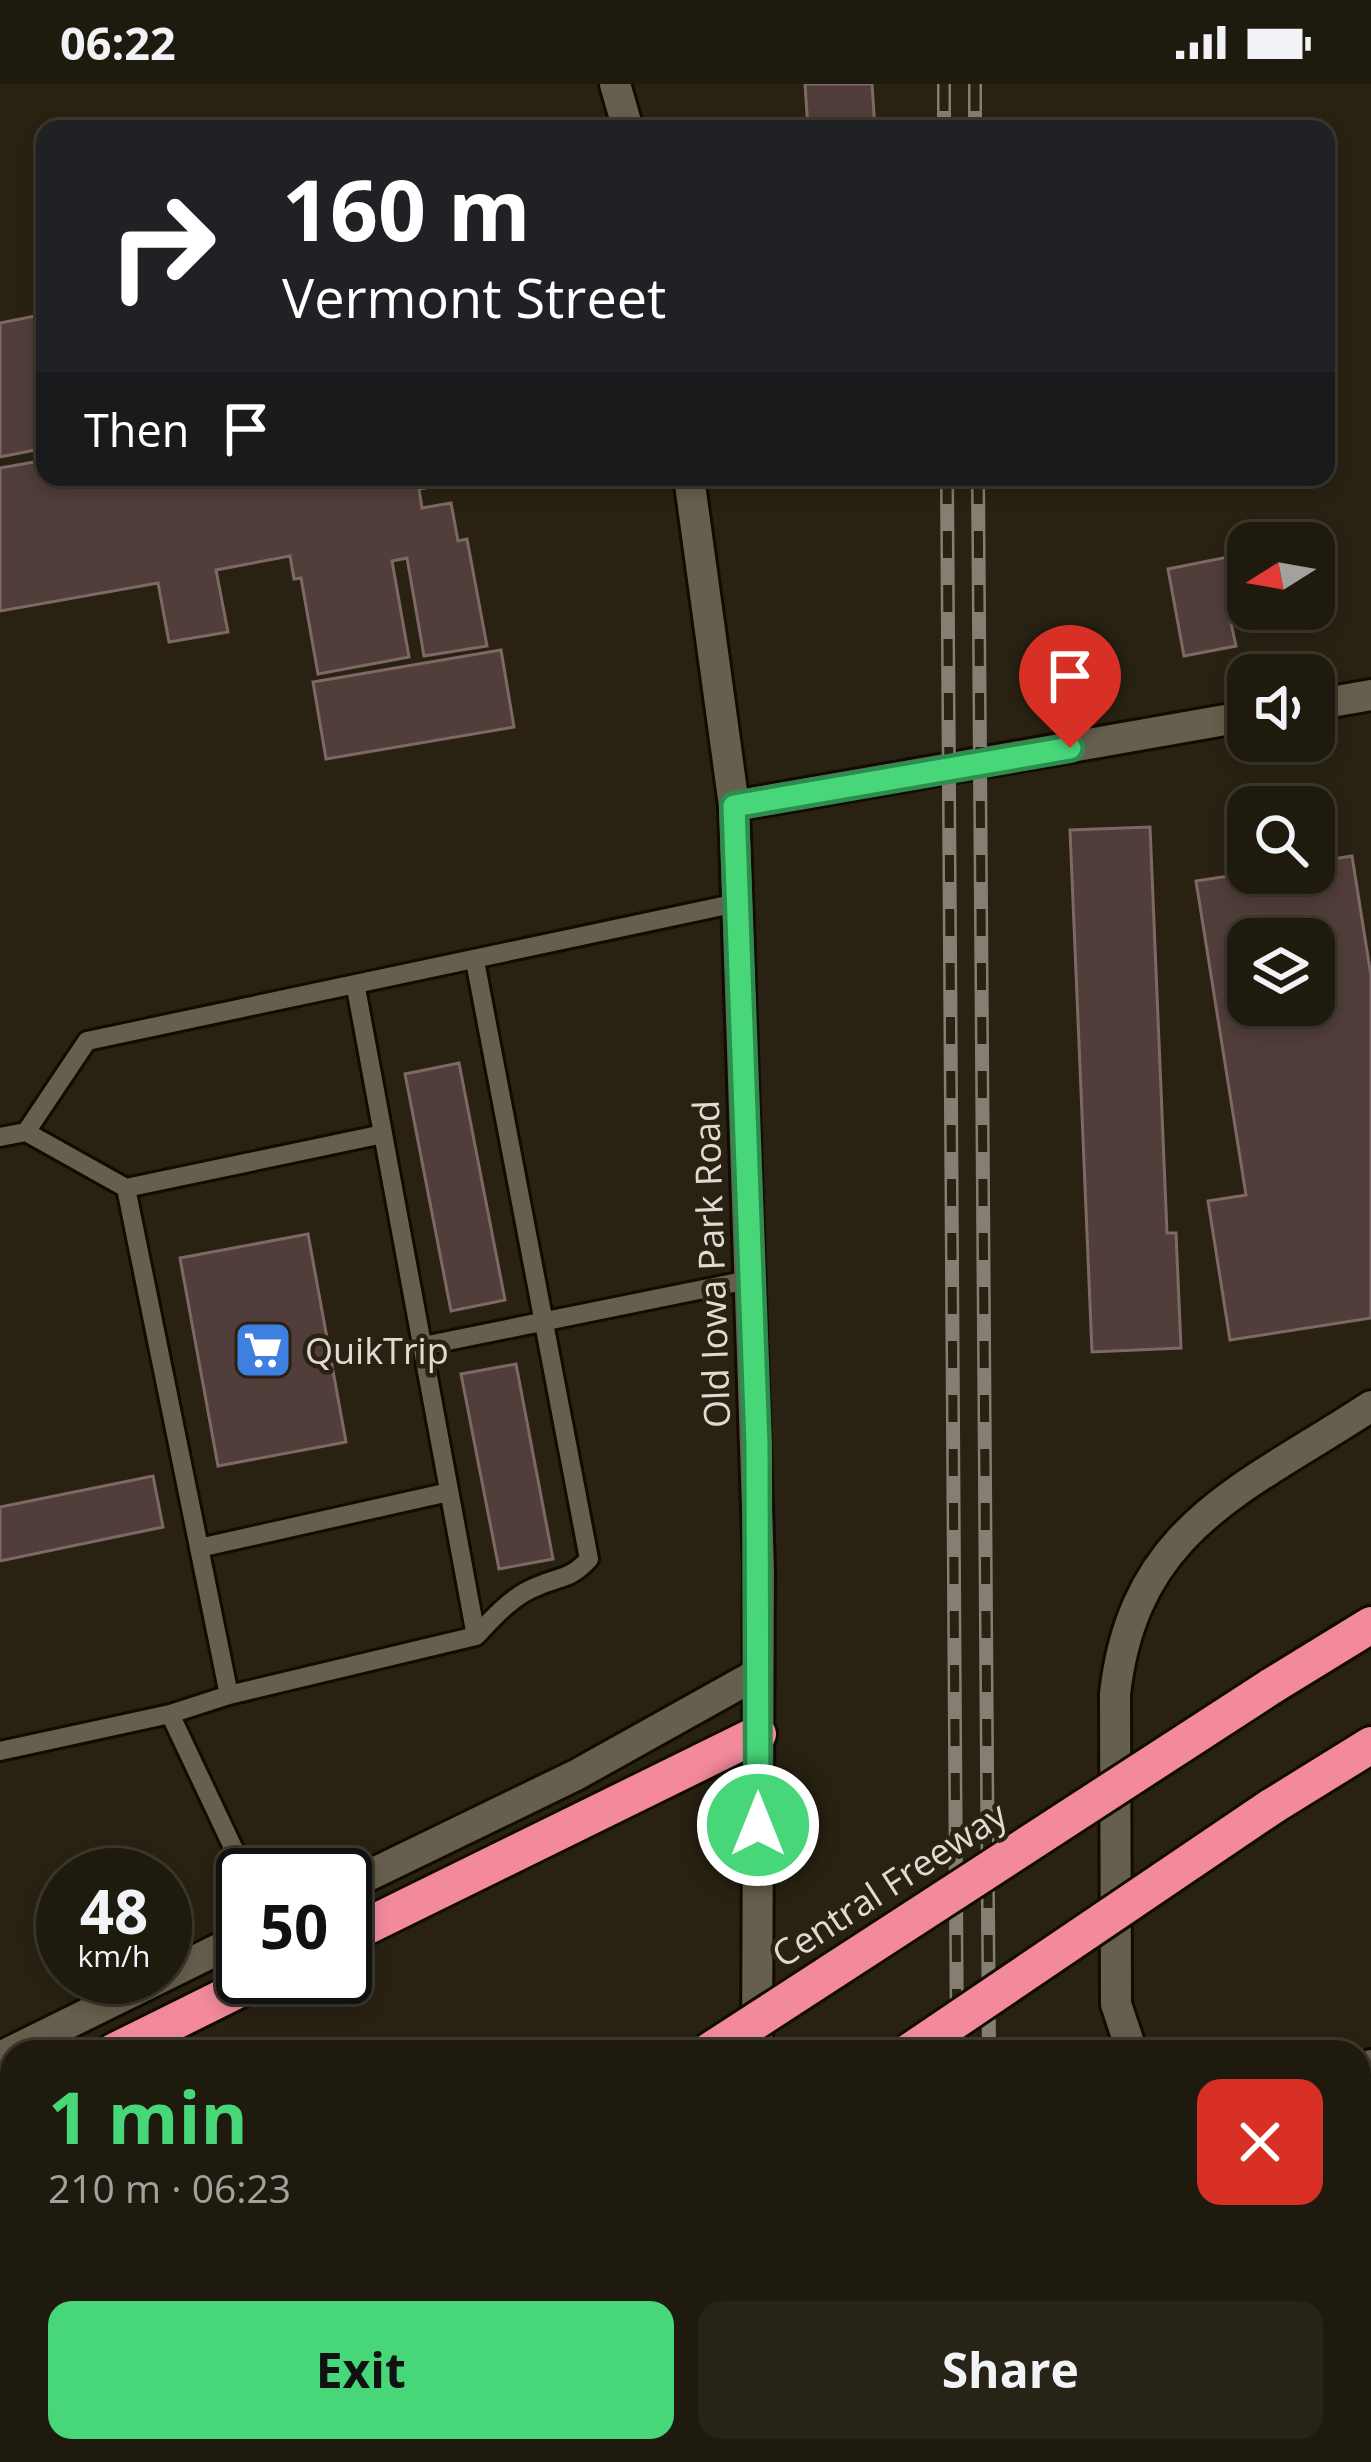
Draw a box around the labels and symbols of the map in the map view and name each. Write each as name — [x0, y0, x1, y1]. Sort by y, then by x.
north arrow — [1227, 522, 1335, 630]
pin — [1019, 625, 1121, 748]
street label: Old Iowa Park Road — [681, 1099, 741, 1429]
supermarket icon: QuikTrip — [232, 1319, 294, 1381]
place label: QuikTrip — [305, 1326, 449, 1375]
position arrow — [695, 1762, 821, 1888]
street label: Central Freeway — [762, 1789, 1017, 1978]
speed limit sign: 50 — [216, 1848, 372, 2004]

